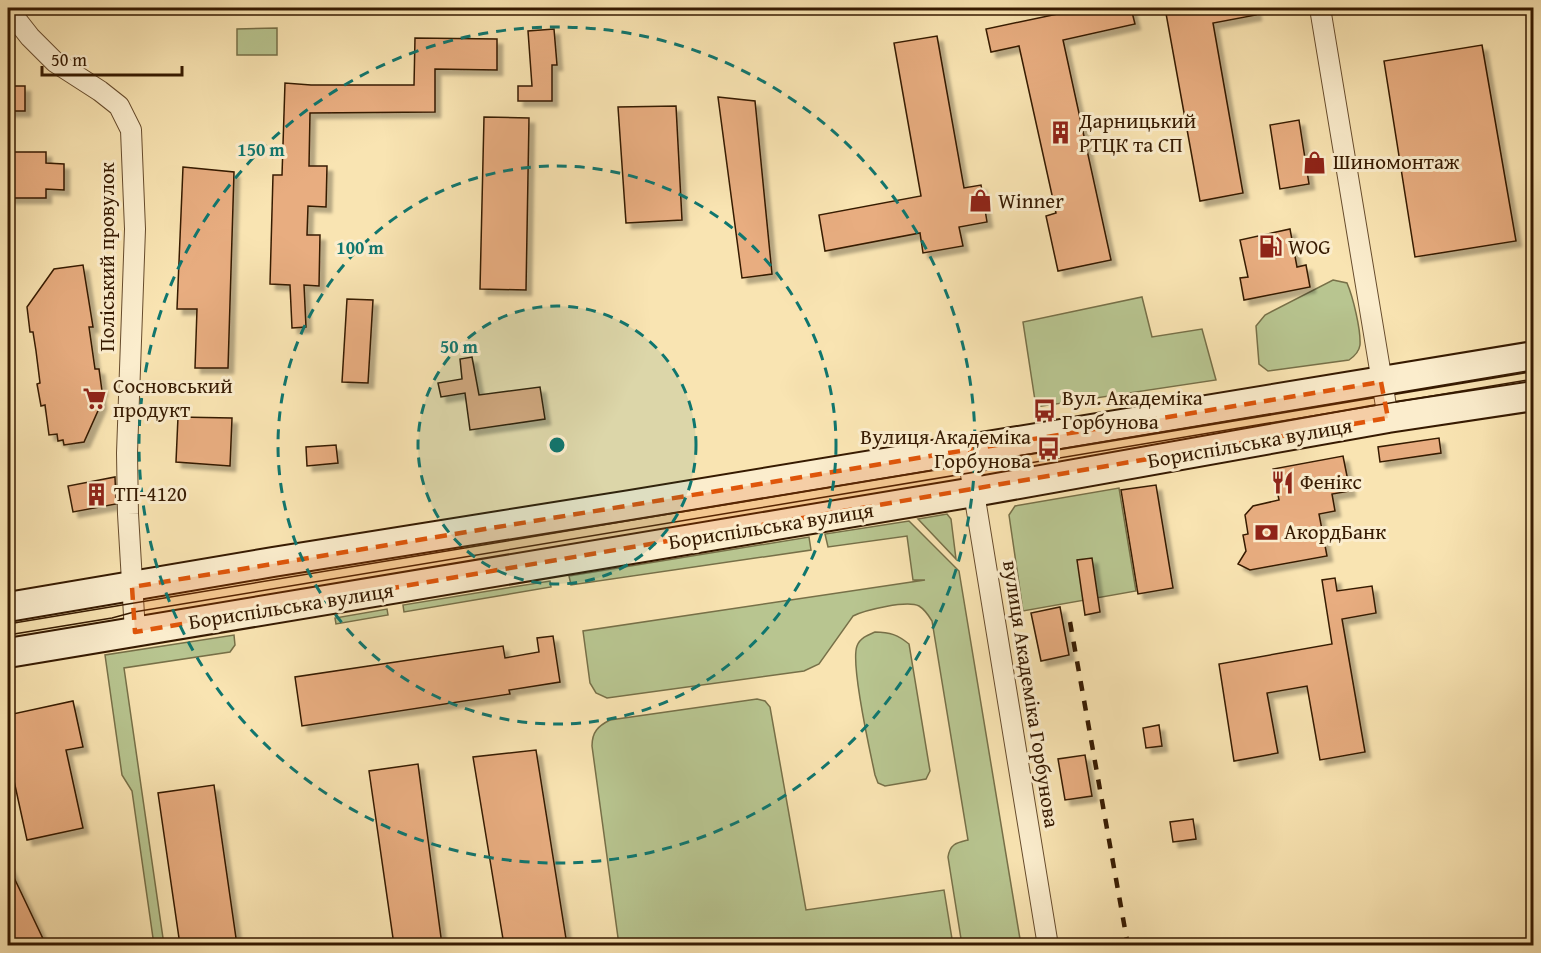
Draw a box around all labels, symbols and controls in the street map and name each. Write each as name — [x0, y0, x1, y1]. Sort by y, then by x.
scale bar — [42, 39, 182, 77]
text: 50 m — [51, 46, 87, 73]
place label: Дарницький РТЦК та СП — [1078, 105, 1196, 160]
building icon: Дарницький РТЦК та СП — [1048, 120, 1074, 146]
text: 150 m — [237, 136, 285, 163]
place label: Шиномонтаж — [1333, 146, 1460, 177]
shop icon: Шиномонтаж — [1302, 149, 1328, 175]
street label: Поліський провулок — [91, 162, 122, 352]
place label: Winner — [998, 185, 1064, 216]
shop icon: Winner — [967, 188, 993, 214]
place label: WOG — [1288, 231, 1331, 262]
text: 100 m — [336, 234, 384, 261]
fuel station icon: WOG — [1257, 234, 1283, 260]
text: 50 m — [440, 333, 479, 360]
place label: Сосновський продукт — [113, 370, 233, 425]
place label: Вул. Академіка Горбунова — [1062, 382, 1203, 437]
supermarket icon: Сосновський продукт — [82, 385, 108, 411]
bus stop icon: Вул. Академіка Горбунова — [1031, 397, 1057, 423]
street label: Бориспільська вулиця — [1145, 409, 1355, 476]
place label: Вулиця Академіка Горбунова — [860, 421, 1031, 476]
centre of rings — [547, 435, 567, 455]
bus stop icon: Вулиця Академіка Горбунова — [1036, 436, 1062, 462]
place label: Фенікс — [1300, 466, 1362, 497]
restaurant icon: Фенікс — [1269, 469, 1295, 495]
place label: ТП-4120 — [114, 478, 187, 509]
building icon: ТП-4120 — [83, 481, 109, 507]
street label: Бориспільська вулиця — [666, 494, 876, 557]
place label: АкордБанк — [1284, 516, 1386, 547]
bank icon: АкордБанк — [1253, 519, 1279, 545]
street label: вулиця Академіка Горбунова — [995, 558, 1068, 830]
street label: Бориспільська вулиця — [186, 574, 396, 637]

